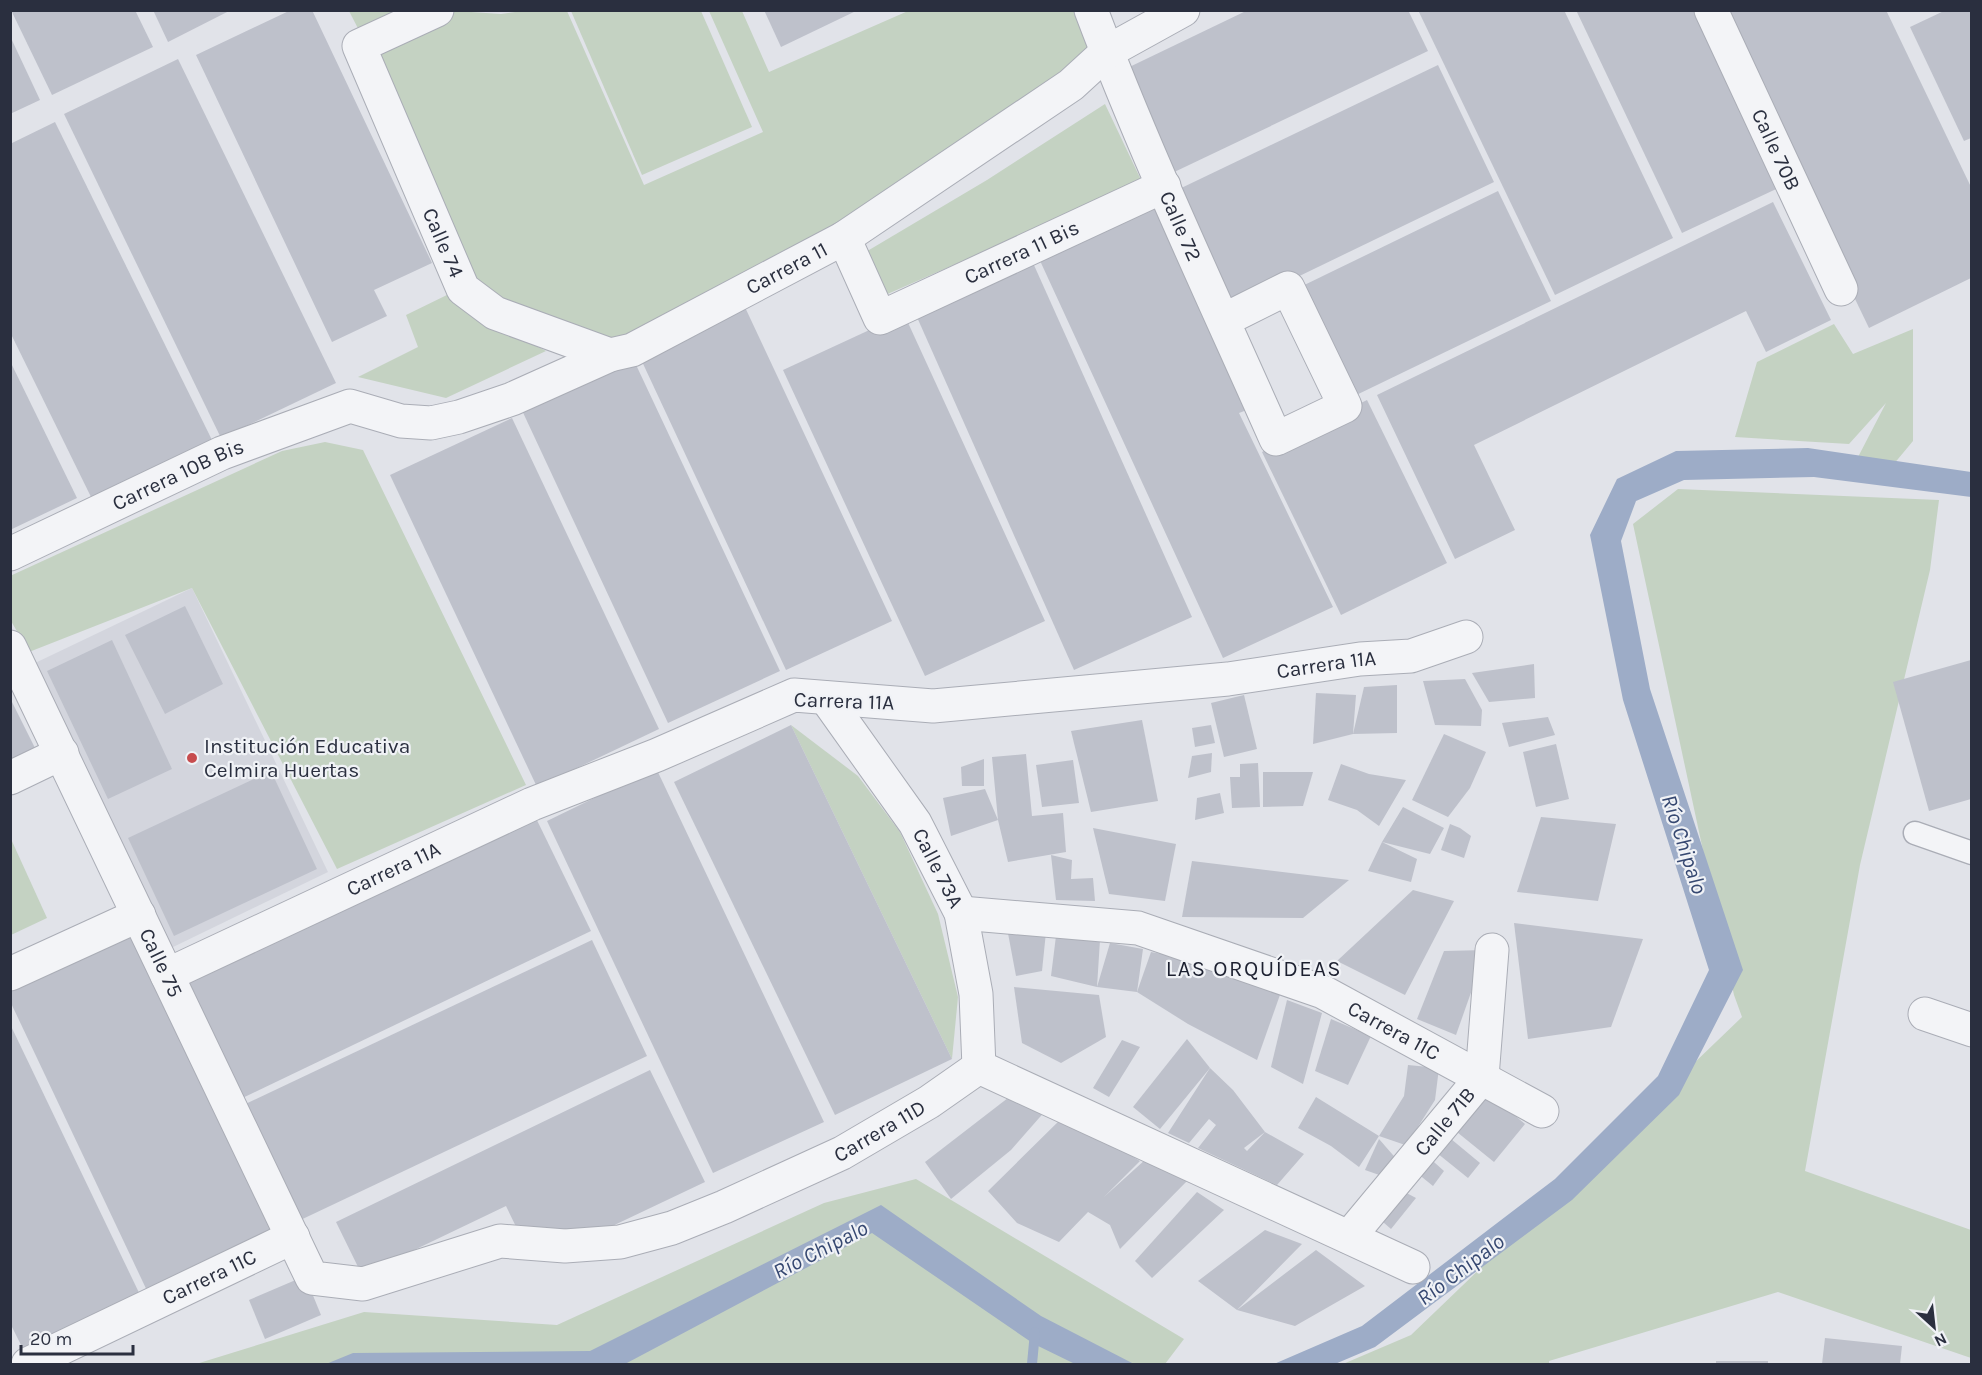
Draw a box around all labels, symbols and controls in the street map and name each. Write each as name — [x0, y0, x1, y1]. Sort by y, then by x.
street label: Calle 70B — [1747, 105, 1805, 194]
street label: Calle 72 — [1155, 187, 1207, 265]
street label: Calle 74 — [418, 204, 469, 282]
street label: Carrera 11 Bis — [960, 215, 1083, 289]
street label: Carrera 11 — [742, 237, 831, 300]
street label: Carrera 10B Bis — [108, 434, 247, 515]
street label: Carrera 11A — [1275, 646, 1377, 684]
street label: Carrera 11A — [793, 687, 895, 715]
place label: Institución Educativa Celmira Huertas — [204, 734, 410, 782]
marker: Institución Educativa Celmira Huertas — [185, 751, 199, 765]
water label: Río Chipalo — [1656, 791, 1712, 897]
street label: Calle 73A — [908, 824, 968, 912]
street label: Carrera 11A — [343, 837, 444, 901]
street label: Calle 75 — [134, 924, 188, 1001]
district label: LAS ORQUÍDEAS — [1166, 955, 1342, 982]
street label: Carrera 11C — [1344, 996, 1444, 1065]
street label: Calle 71B — [1409, 1082, 1480, 1161]
street label: Carrera 11D — [830, 1095, 930, 1167]
water label: Río Chipalo — [769, 1215, 872, 1285]
water label: Río Chipalo — [1412, 1228, 1510, 1311]
street label: Carrera 11C — [158, 1244, 260, 1310]
north arrow — [1904, 1297, 1964, 1357]
scale bar — [21, 1318, 134, 1356]
text: 20 m — [30, 1328, 72, 1350]
text: N — [1931, 1329, 1950, 1351]

